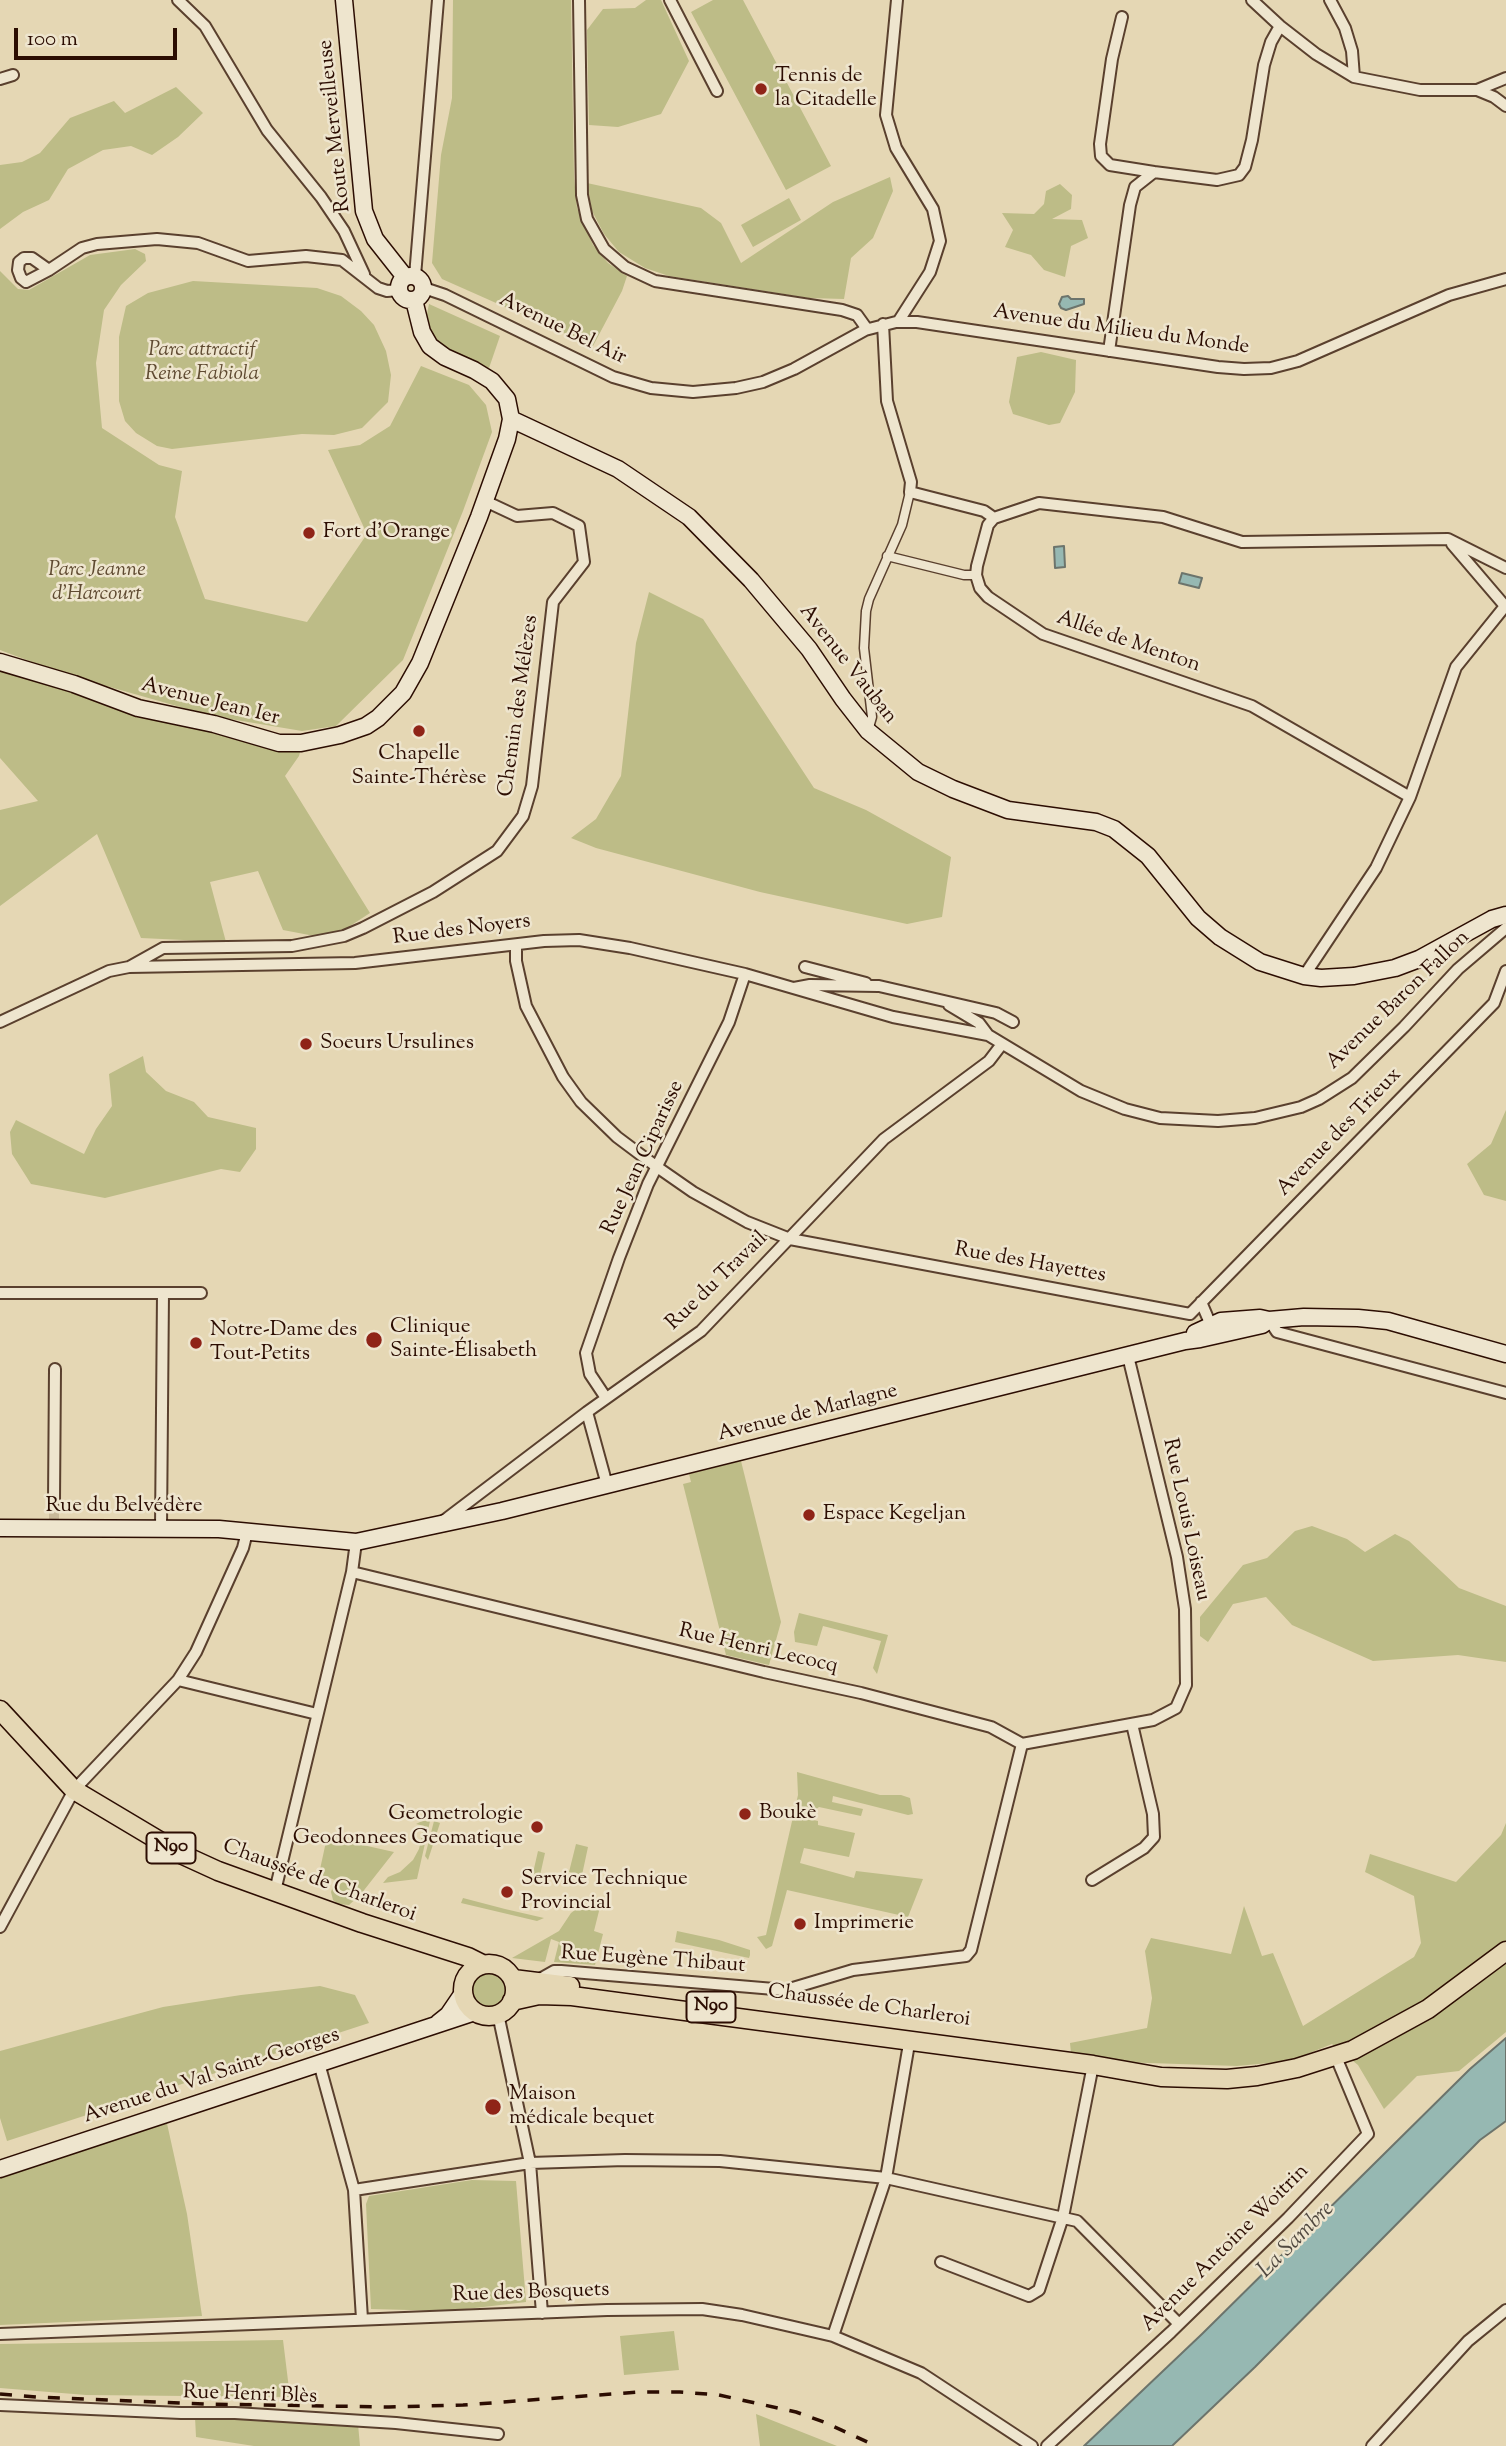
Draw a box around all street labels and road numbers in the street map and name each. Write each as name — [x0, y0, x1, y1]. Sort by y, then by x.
street label: Route Merveilleuse — [314, 38, 358, 214]
street label: Avenue Bel Air — [494, 288, 630, 372]
street label: Avenue du Milieu du Monde — [991, 301, 1251, 361]
street label: Avenue Vauban — [792, 600, 902, 730]
street label: Allée de Menton — [1053, 607, 1203, 679]
street label: Chemin des Mélèzes — [495, 613, 545, 799]
street label: Avenue Jean Ier — [138, 674, 282, 732]
street label: Rue des Noyers — [392, 910, 532, 952]
street label: Avenue Baron Fallon — [1322, 926, 1476, 1076]
street label: Avenue des Trieux — [1272, 1064, 1408, 1202]
street label: Rue Jean Ciparisse — [597, 1077, 691, 1239]
street label: Rue du Travail — [662, 1227, 774, 1337]
street label: Rue des Hayettes — [952, 1238, 1108, 1290]
street label: Avenue de Marlagne — [715, 1379, 901, 1449]
street label: Rue Louis Loiseau — [1155, 1436, 1215, 1604]
street label: Rue du Belvédère — [46, 1494, 202, 1520]
street label: Rue Henri Lecocq — [676, 1619, 840, 1681]
road number: N90 — [146, 1832, 196, 1864]
street label: Chaussée de Charleroi — [219, 1835, 419, 1929]
street label: Rue Eugène Thibaut — [560, 1942, 746, 1980]
street label: Chaussée de Charleroi — [766, 1980, 972, 2034]
road number: N90 — [686, 1992, 736, 2022]
street label: Avenue du Val Saint-Georges — [81, 2024, 343, 2130]
street label: Avenue Antoine Woitrin — [1137, 2160, 1315, 2338]
street label: Rue des Bosquets — [452, 2279, 610, 2309]
street label: Rue Henri Blès — [182, 2381, 318, 2411]

